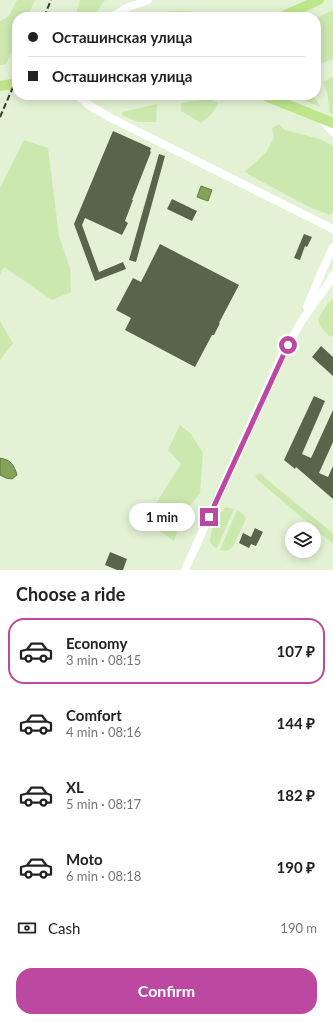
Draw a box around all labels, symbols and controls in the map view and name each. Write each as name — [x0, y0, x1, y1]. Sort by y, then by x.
text: Осташинская улица — [52, 28, 192, 46]
text: Осташинская улица — [52, 67, 192, 85]
route start — [279, 336, 297, 354]
callout: 1 min — [129, 503, 195, 531]
route end — [200, 508, 218, 526]
text: 1 min — [146, 509, 178, 525]
map controls — [285, 522, 321, 558]
button: layers — [285, 522, 321, 558]
text: Choose a ride — [16, 583, 125, 605]
icon: car — [18, 633, 54, 669]
text: Economy — [66, 634, 127, 652]
text: 107 ₽ — [277, 642, 315, 660]
text: 3 min · 08:15 — [66, 652, 141, 668]
icon: car — [18, 705, 54, 741]
text: Comfort — [66, 706, 122, 724]
text: 144 ₽ — [277, 714, 315, 732]
text: 4 min · 08:16 — [66, 724, 141, 740]
icon: car — [18, 777, 54, 813]
text: XL — [66, 778, 84, 796]
text: 182 ₽ — [277, 786, 315, 804]
text: 5 min · 08:17 — [66, 796, 141, 812]
icon: car — [18, 849, 54, 885]
text: Moto — [66, 850, 103, 868]
text: 190 ₽ — [277, 858, 315, 876]
text: 6 min · 08:18 — [66, 868, 141, 884]
icon: cash — [16, 917, 38, 939]
text: Cash — [48, 919, 80, 937]
text: 190 m — [280, 920, 317, 936]
button: Confirm — [16, 968, 317, 1014]

